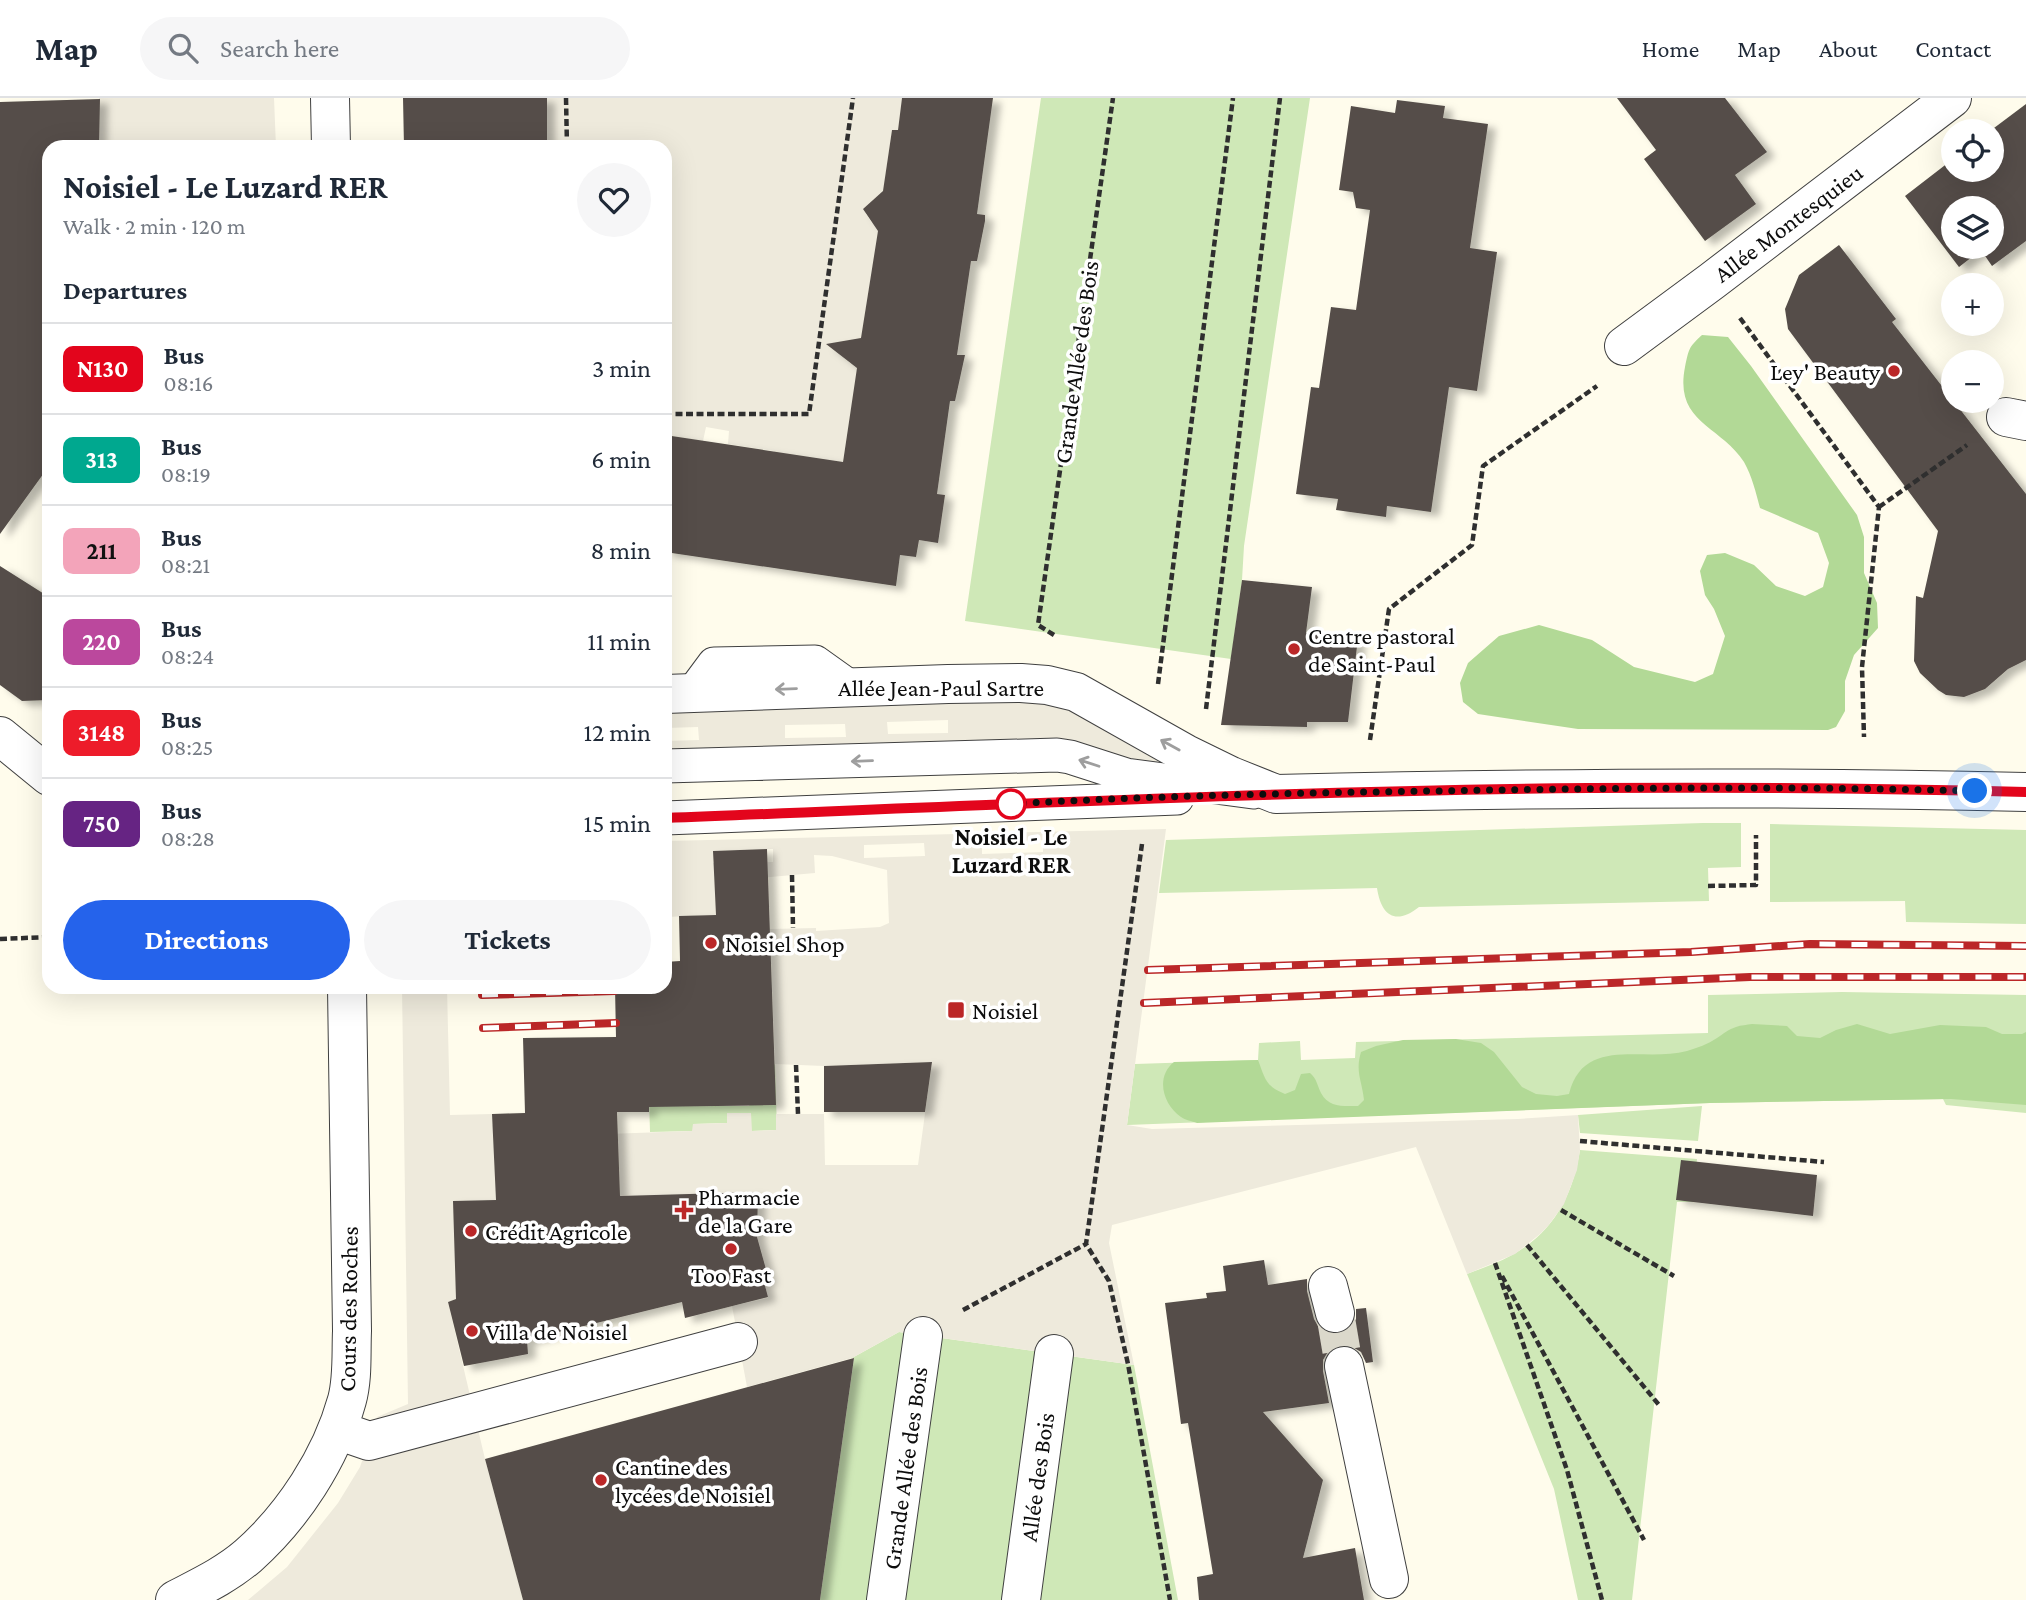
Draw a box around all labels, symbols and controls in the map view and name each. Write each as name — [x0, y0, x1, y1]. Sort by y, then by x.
search box — [140, 17, 630, 80]
icon: search — [164, 29, 202, 67]
text: Map — [35, 30, 98, 67]
text: Search here — [220, 34, 339, 63]
text: Home — [1642, 35, 1699, 62]
text: Map — [1737, 35, 1781, 62]
text: About — [1819, 35, 1877, 62]
text: Contact — [1915, 35, 1991, 62]
map controls — [1941, 119, 2004, 413]
button: locate — [1941, 119, 2004, 182]
street label: Allée Montesquieu — [1708, 158, 1868, 288]
button: heart — [577, 163, 651, 237]
text: Noisiel - Le Luzard RER — [63, 168, 388, 205]
button: layers — [1941, 196, 2004, 259]
text: Walk · 2 min · 120 m — [63, 213, 246, 239]
street label: Grande Allée des Bois — [1048, 259, 1104, 465]
button: + — [1941, 273, 2004, 336]
text: Departures — [63, 276, 187, 305]
text: Bus — [164, 341, 204, 370]
button: − — [1941, 350, 2004, 413]
text: 3 min — [592, 354, 651, 383]
text: N130 — [77, 355, 129, 382]
place label: Ley' Beauty — [1770, 358, 1881, 385]
marker: Ley' Beauty — [1886, 363, 1902, 379]
text: 08:16 — [164, 370, 213, 396]
text: Bus — [161, 432, 202, 461]
text: 6 min — [591, 445, 651, 474]
text: 313 — [85, 446, 118, 473]
text: 08:19 — [161, 461, 211, 487]
text: Bus — [161, 523, 202, 552]
text: 8 min — [590, 536, 651, 565]
text: 211 — [86, 537, 117, 564]
text: 08:21 — [161, 552, 210, 578]
text: Bus — [161, 614, 202, 643]
place label: Centre pastoral de Saint-Paul — [1308, 622, 1455, 677]
text: 11 min — [587, 627, 651, 656]
text: 220 — [82, 628, 121, 655]
marker: Centre pastoral de Saint-Paul — [1286, 641, 1302, 657]
text: 08:24 — [161, 643, 214, 669]
street label: Allée Jean-Paul Sartre — [838, 674, 1044, 701]
one-way arrow — [775, 682, 798, 695]
text: Bus — [161, 705, 202, 734]
text: 12 min — [583, 718, 651, 747]
text: 3148 — [78, 719, 125, 746]
text: 08:25 — [161, 734, 213, 760]
one-way arrow — [1160, 738, 1181, 751]
one-way arrow — [851, 754, 874, 767]
one-way arrow — [1078, 756, 1100, 768]
your location — [1957, 773, 1992, 808]
marker: Noisiel - Le Luzard RER — [996, 789, 1026, 819]
text: Bus — [161, 796, 202, 825]
text: 15 min — [584, 809, 651, 838]
text: 750 — [83, 810, 120, 837]
place label: Noisiel - Le Luzard RER — [952, 823, 1071, 878]
text: 08:28 — [161, 825, 215, 851]
button: Directions — [63, 900, 350, 980]
button: Tickets — [364, 900, 651, 980]
place label: Noisiel Shop — [725, 930, 844, 957]
marker: Noisiel Shop — [703, 935, 719, 951]
place label: Noisiel — [972, 997, 1038, 1024]
marker: Noisiel — [946, 1000, 966, 1020]
place label: Pharmacie de la Gare — [698, 1183, 800, 1238]
marker: Pharmacie de la Gare — [676, 1202, 692, 1218]
place label: Crédit Agricole — [485, 1218, 628, 1245]
marker: Crédit Agricole — [463, 1223, 479, 1239]
street label: Cours des Roches — [333, 1226, 363, 1392]
marker: Too Fast — [723, 1241, 739, 1257]
place label: Too Fast — [691, 1261, 772, 1288]
place label: Villa de Noisiel — [486, 1318, 628, 1345]
marker: Villa de Noisiel — [464, 1323, 480, 1339]
street label: Grande Allée des Bois — [877, 1365, 933, 1571]
street label: Allée des Bois — [1015, 1411, 1059, 1543]
place label: Cantine des lycées de Noisiel — [615, 1453, 771, 1508]
marker: Cantine des lycées de Noisiel — [593, 1472, 609, 1488]

